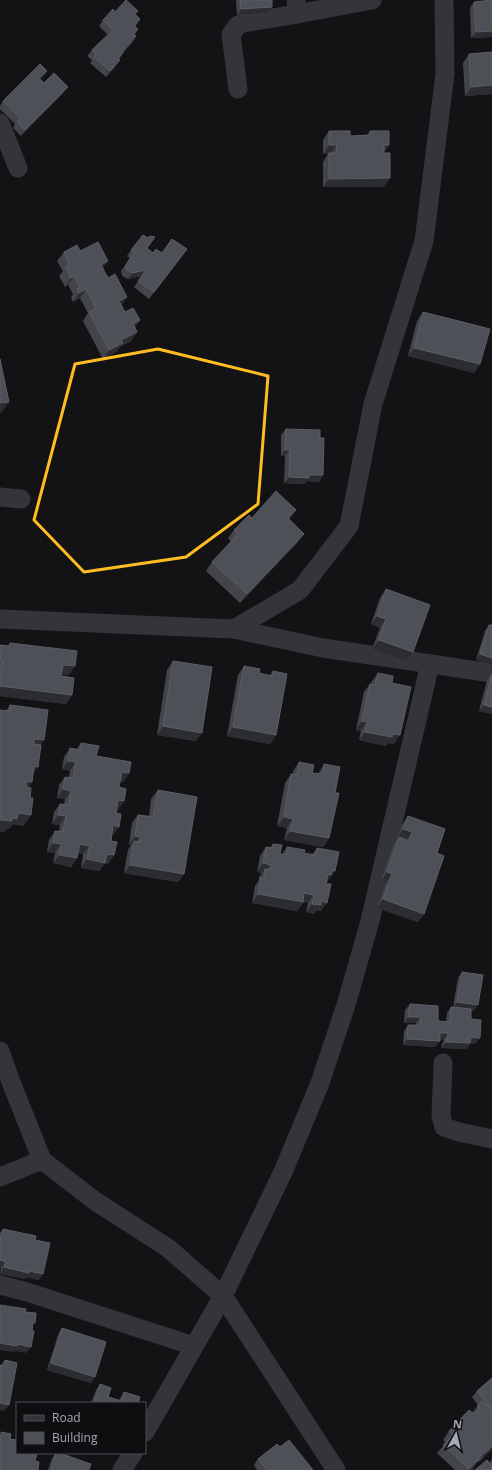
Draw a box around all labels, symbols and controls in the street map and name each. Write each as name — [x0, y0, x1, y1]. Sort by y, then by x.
legend — [16, 1402, 146, 1454]
text: Road — [52, 1409, 81, 1426]
north arrow — [436, 1414, 476, 1454]
text: N — [452, 1416, 463, 1432]
text: Building — [52, 1429, 98, 1446]

